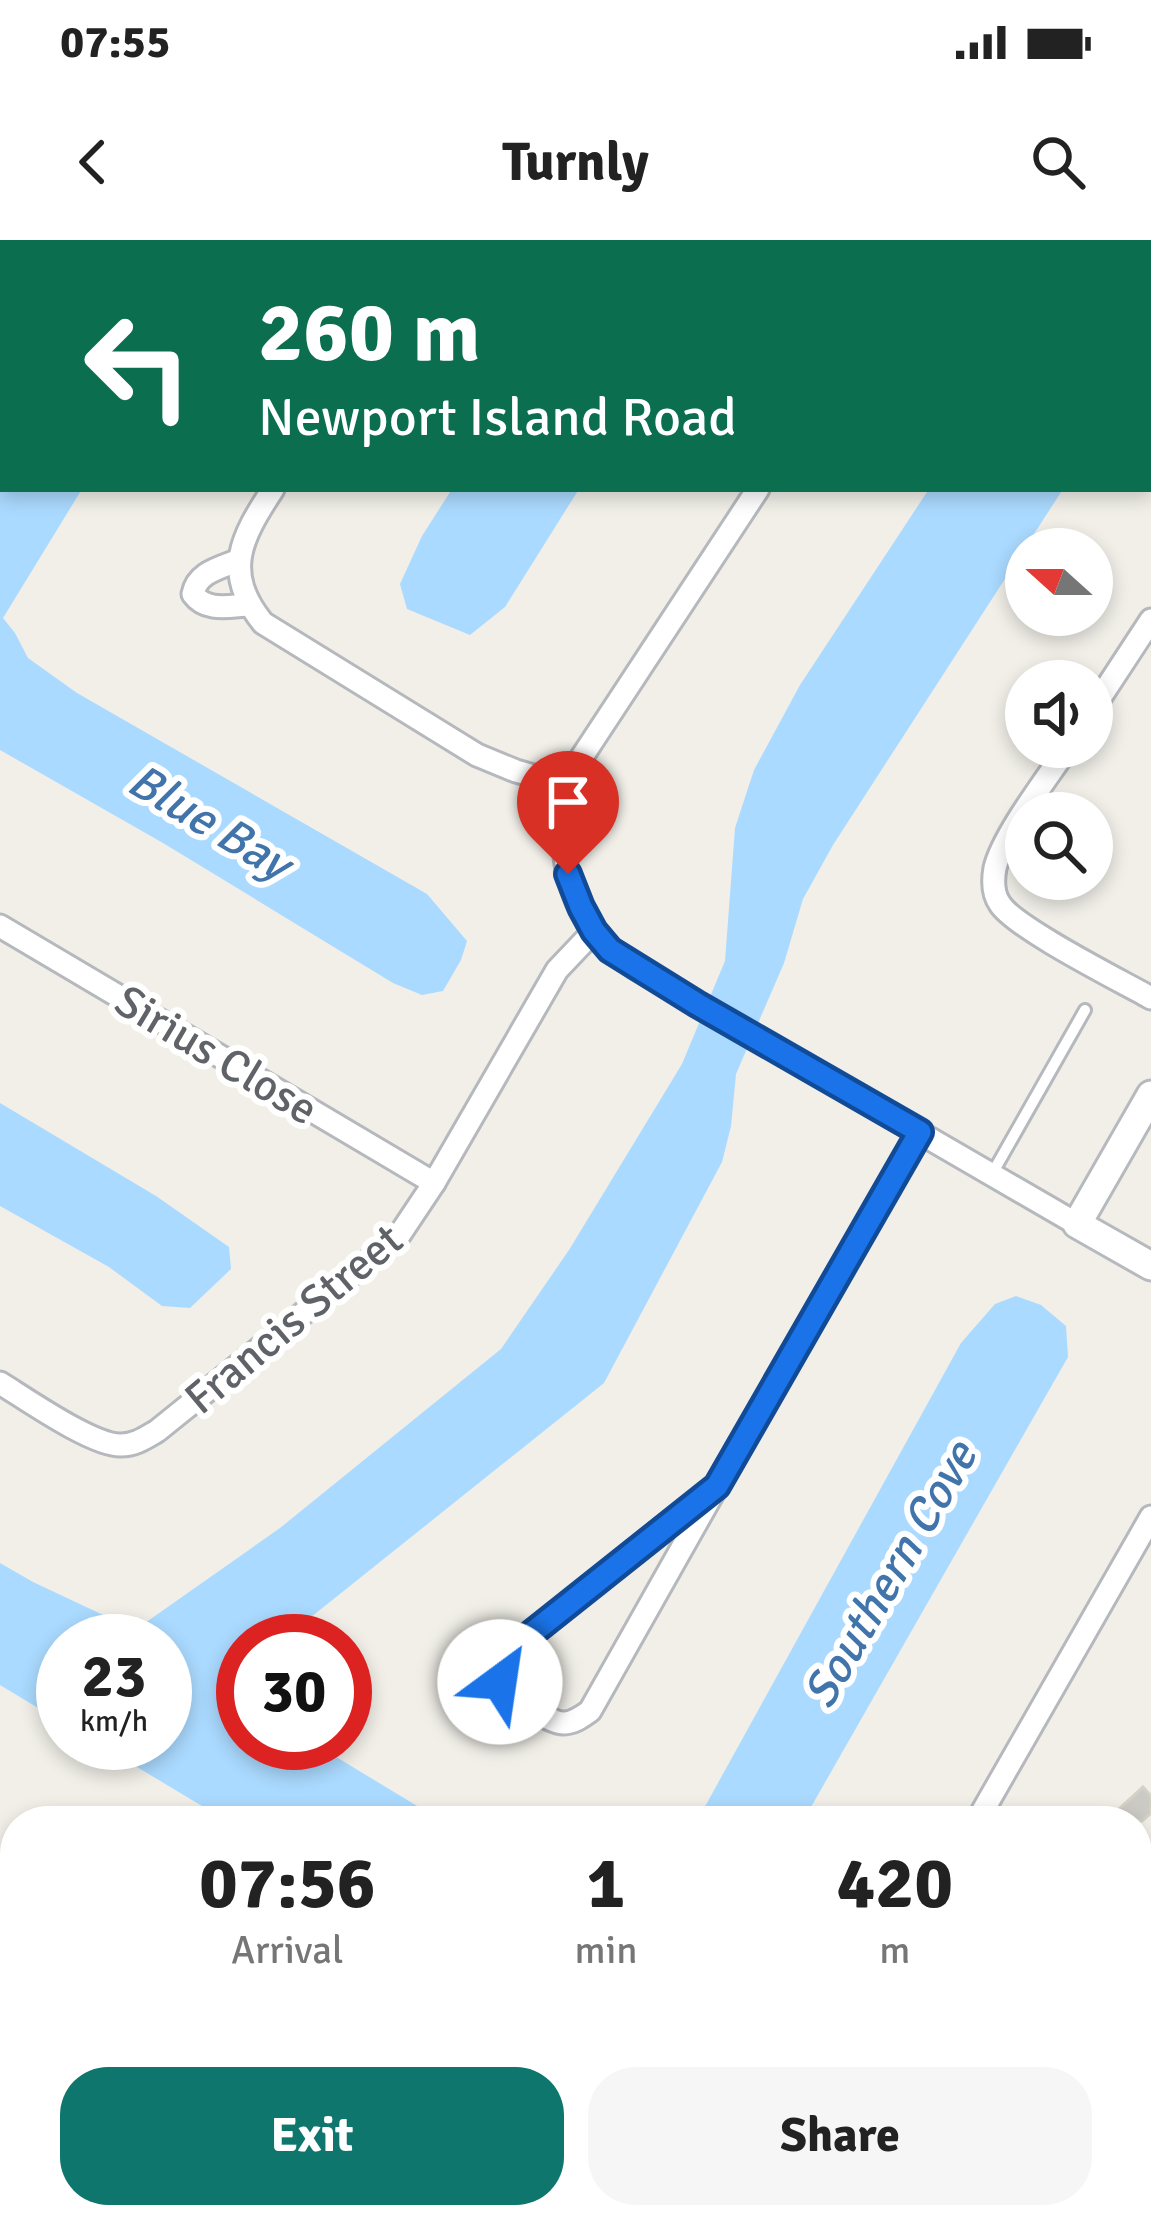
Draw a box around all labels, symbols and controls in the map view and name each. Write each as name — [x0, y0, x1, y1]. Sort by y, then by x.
text: 07:55 — [60, 15, 170, 70]
icon: back — [60, 129, 126, 195]
text: Turnly — [502, 129, 649, 196]
icon: search — [1025, 129, 1091, 195]
text: 260 m — [258, 281, 480, 385]
icon: left — [60, 288, 216, 444]
text: Newport Island Road — [258, 384, 737, 451]
north arrow — [1005, 528, 1113, 636]
map controls — [1005, 528, 1113, 900]
button: sound — [1005, 660, 1113, 768]
water label: Blue Bay — [118, 751, 306, 896]
pin — [517, 751, 619, 874]
icon: arrive — [535, 769, 601, 835]
button: search — [1005, 792, 1113, 900]
street label: Sirius Close — [105, 973, 327, 1137]
street label: Francis Street — [174, 1212, 414, 1426]
water label: Southern Cove — [790, 1429, 991, 1718]
speed limit sign: 30 — [216, 1614, 372, 1770]
position arrow — [437, 1619, 563, 1745]
text: 23 — [82, 1640, 146, 1714]
text: km/h — [80, 1703, 148, 1740]
text: 07:56 — [199, 1839, 376, 1928]
text: 1 — [587, 1839, 625, 1928]
text: 420 — [836, 1839, 953, 1928]
text: Arrival — [231, 1926, 343, 1974]
text: min — [575, 1926, 638, 1974]
text: m — [879, 1926, 910, 1974]
button: Exit — [60, 2067, 564, 2205]
button: Share — [588, 2067, 1092, 2205]

